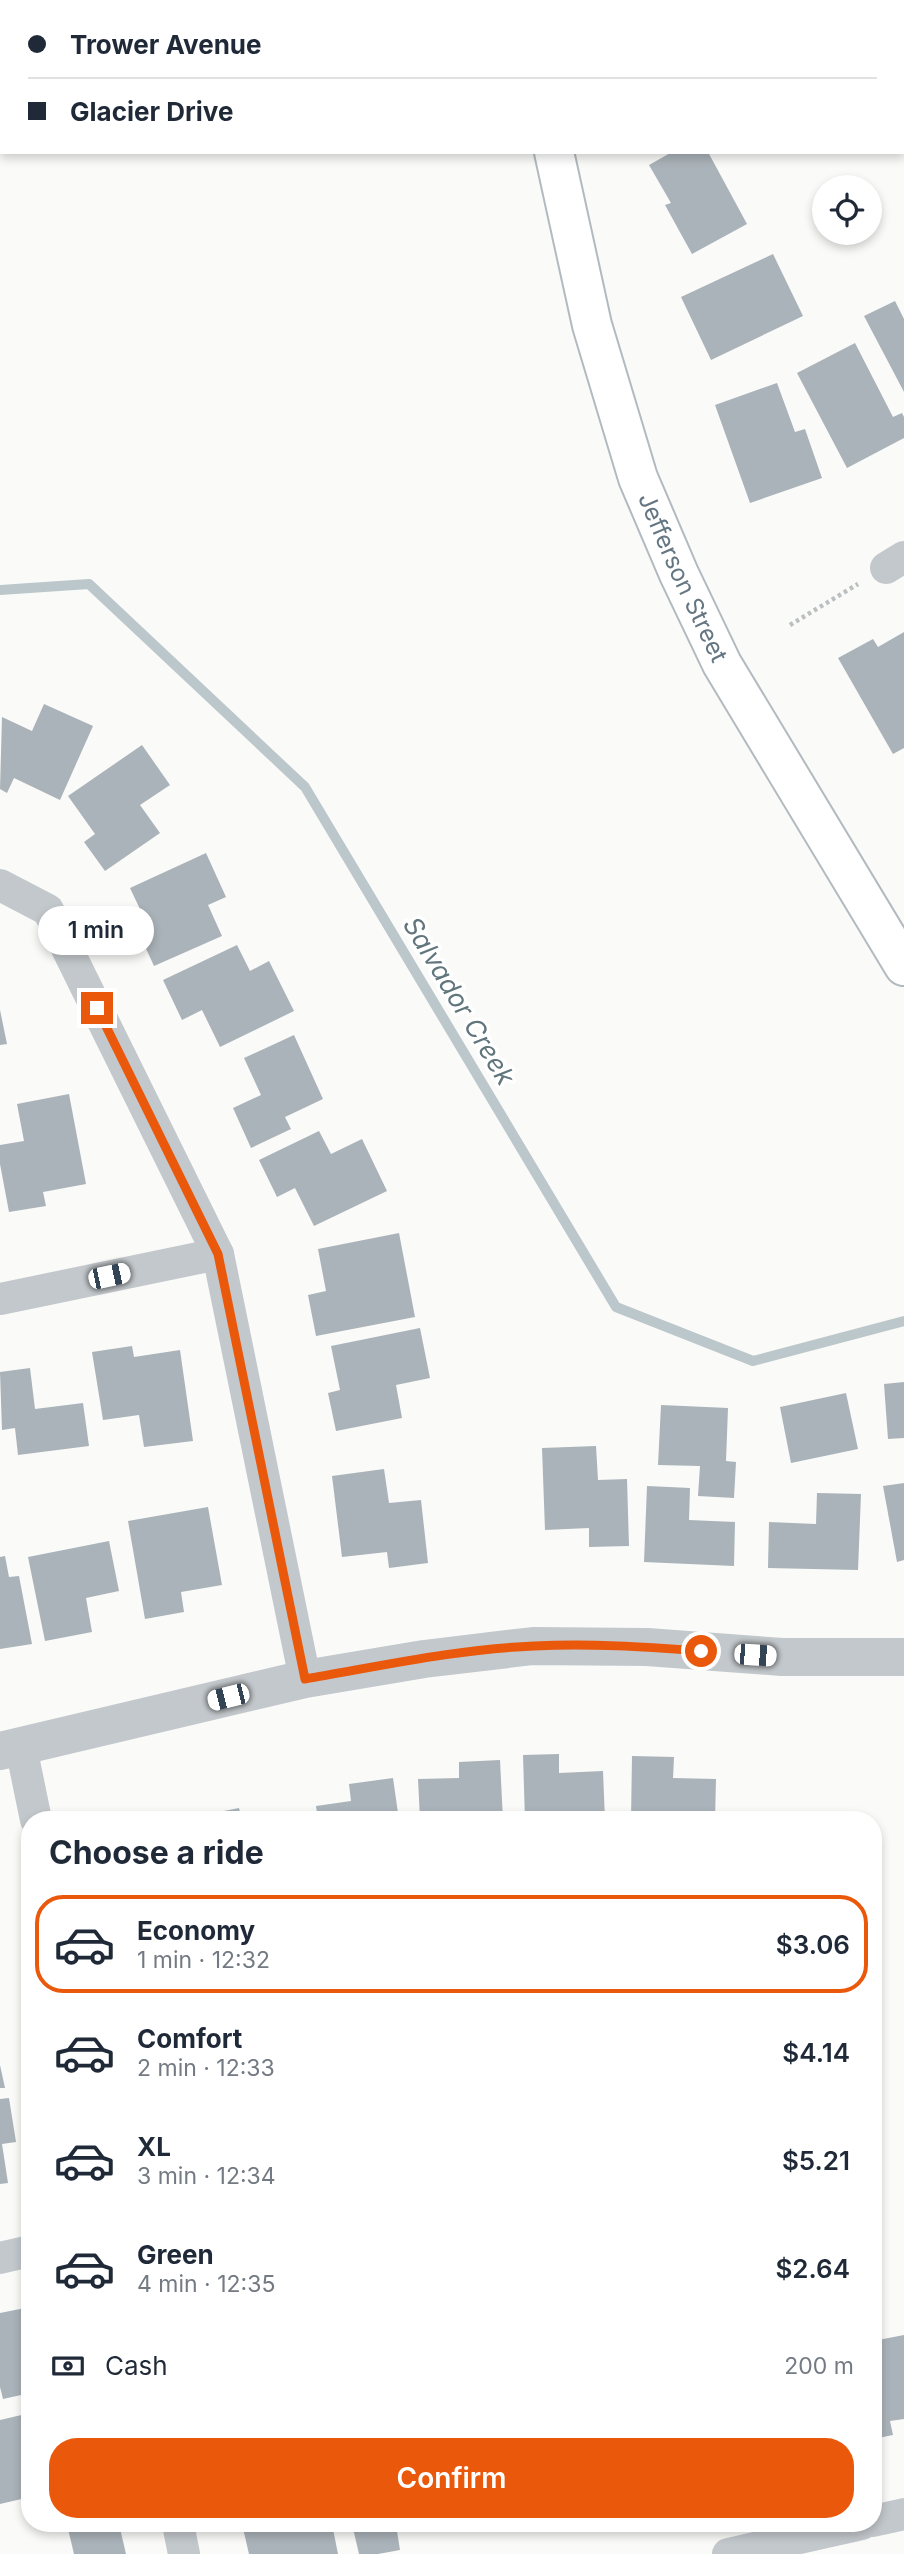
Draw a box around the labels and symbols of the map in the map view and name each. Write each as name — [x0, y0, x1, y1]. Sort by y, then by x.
street label: Jefferson Street — [632, 488, 734, 667]
callout: 1 min — [39, 906, 155, 956]
water label: Salvador Creek — [397, 911, 522, 1091]
route end — [81, 992, 113, 1024]
car — [87, 1261, 132, 1291]
route start — [685, 1635, 717, 1667]
car — [734, 1643, 777, 1667]
car — [206, 1682, 251, 1712]

